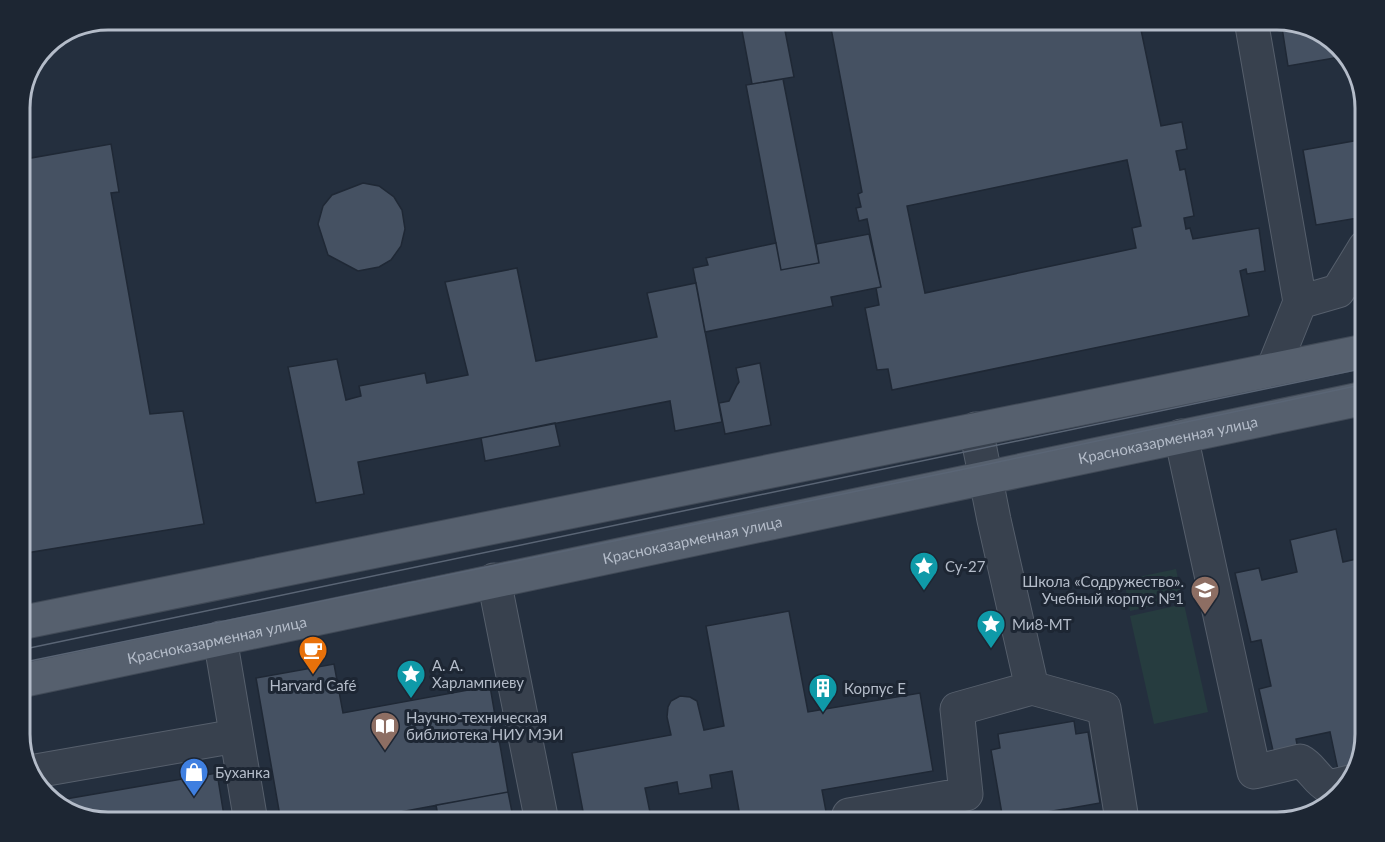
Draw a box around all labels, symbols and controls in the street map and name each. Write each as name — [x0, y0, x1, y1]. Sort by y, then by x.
street label: Красноказарменная улица — [1076, 412, 1259, 467]
street label: Красноказарменная улица — [601, 512, 784, 567]
place icon: Су-27 — [908, 550, 940, 592]
place label: Су-27 — [945, 557, 986, 575]
place label: Школа «Содружество». Учебный корпус №1 — [1022, 572, 1184, 607]
school or university icon: Школа «Содружество». Учебный корпус №1 — [1189, 574, 1221, 616]
place icon: Ми8-МТ — [975, 608, 1007, 650]
street label: Красноказарменная улица — [125, 612, 308, 667]
place label: Ми8-МТ — [1012, 615, 1072, 633]
cafe icon: Harvard Café — [297, 634, 329, 676]
place label: А. А. Харлампиеву — [432, 656, 524, 691]
place icon: А. А. Харлампиеву — [395, 658, 427, 700]
building icon: Корпус Е — [807, 672, 839, 714]
place label: Harvard Café — [270, 676, 357, 694]
place label: Корпус Е — [844, 679, 906, 697]
place label: Научно-техническая библиотека НИУ МЭИ — [406, 708, 563, 743]
library icon: Научно-техническая библиотека НИУ МЭИ — [369, 710, 401, 752]
shop icon: Буханка — [178, 756, 210, 798]
place label: Буханка — [215, 763, 270, 781]

